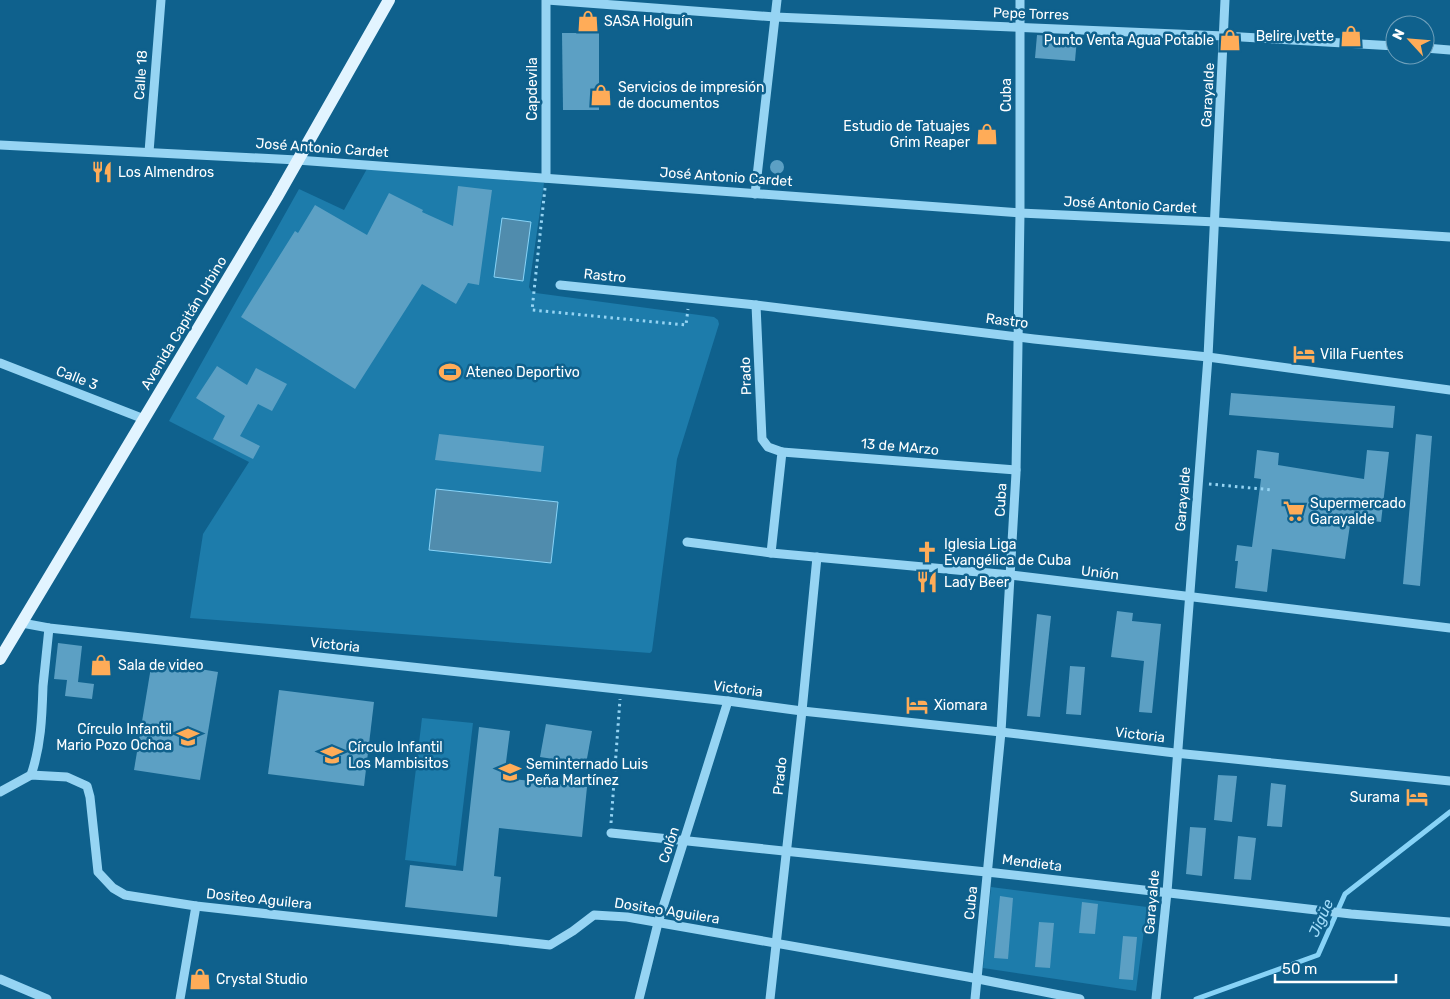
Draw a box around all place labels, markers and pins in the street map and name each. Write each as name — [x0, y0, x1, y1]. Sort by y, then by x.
shop icon: SASA Holguín — [575, 8, 601, 34]
place label: SASA Holguín — [604, 13, 693, 30]
shop icon: Belire Ivette — [1338, 23, 1364, 49]
shop icon: Punto Venta Agua Potable — [1217, 27, 1243, 53]
place label: Belire Ivette — [1256, 28, 1334, 45]
place label: Punto Venta Agua Potable — [1044, 32, 1214, 49]
place label: Servicios de impresión de documentos — [618, 79, 765, 112]
shop icon: Servicios de impresión de documentos — [588, 82, 614, 108]
place label: Estudio de Tatuajes Grim Reaper — [843, 118, 971, 151]
shop icon: Estudio de Tatuajes Grim Reaper — [974, 121, 1000, 147]
restaurant icon: Los Almendros — [89, 159, 115, 185]
place label: Los Almendros — [118, 164, 214, 181]
hotel icon: Villa Fuentes — [1291, 341, 1317, 367]
place label: Villa Fuentes — [1320, 346, 1404, 363]
sports icon: Ateneo Deportivo — [437, 359, 463, 385]
place label: Ateneo Deportivo — [466, 364, 580, 381]
place label: Supermercado Garayalde — [1310, 495, 1406, 528]
supermarket icon: Supermercado Garayalde — [1281, 498, 1307, 524]
place label: Iglesia Liga Evangélica de Cuba — [944, 536, 1071, 569]
church icon: Iglesia Liga Evangélica de Cuba — [914, 539, 940, 565]
restaurant icon: Lady Beer — [914, 569, 940, 595]
place label: Lady Beer — [944, 574, 1010, 591]
shop icon: Sala de video — [88, 652, 114, 678]
place label: Sala de video — [118, 657, 204, 674]
hotel icon: Xiomara — [904, 692, 930, 718]
place label: Xiomara — [934, 697, 987, 714]
place label: Círculo Infantil Mario Pozo Ochoa — [56, 721, 172, 754]
school or university icon: Círculo Infantil Mario Pozo Ochoa — [175, 724, 201, 750]
place label: Círculo Infantil Los Mambisitos — [348, 739, 449, 772]
school or university icon: Círculo Infantil Los Mambisitos — [319, 742, 345, 768]
place label: Seminternado Luis Peña Martínez — [526, 756, 648, 789]
school or university icon: Seminternado Luis Peña Martínez — [497, 759, 523, 785]
hotel icon: Surama — [1404, 784, 1430, 810]
place label: Surama — [1350, 789, 1400, 806]
shop icon: Crystal Studio — [187, 966, 213, 992]
place label: Crystal Studio — [216, 971, 308, 988]

